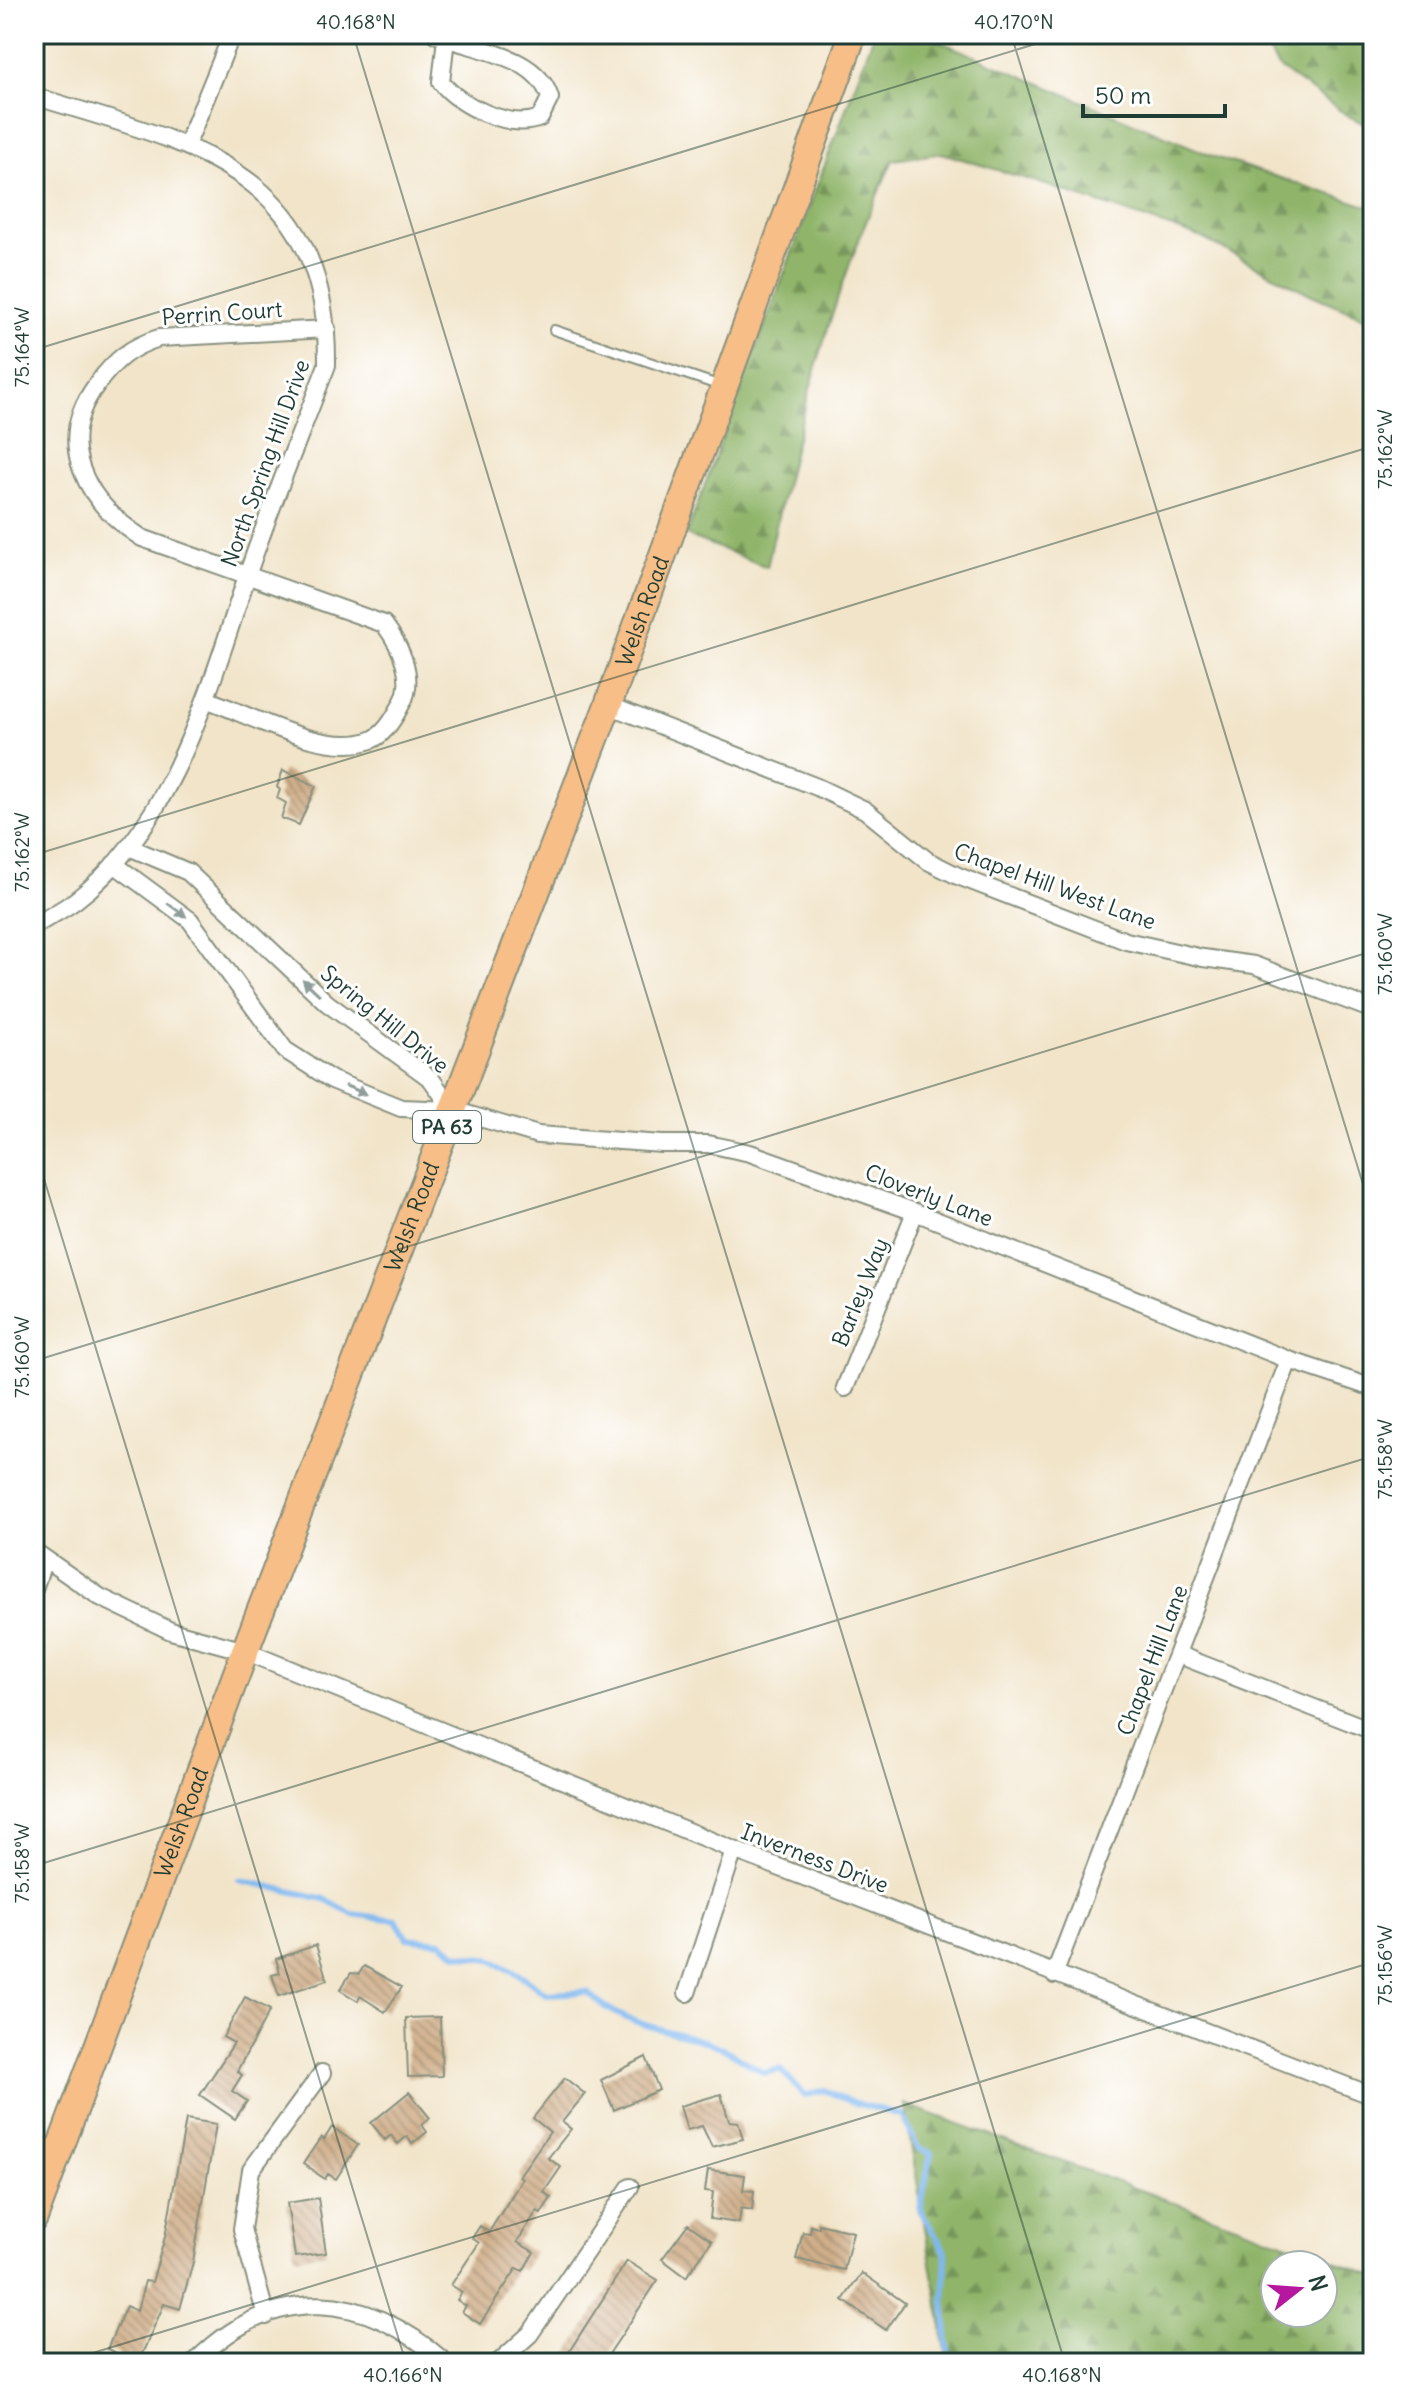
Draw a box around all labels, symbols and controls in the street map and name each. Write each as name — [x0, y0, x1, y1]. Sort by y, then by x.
text: 40.168°N — [316, 9, 396, 34]
text: 40.170°N — [974, 9, 1054, 34]
scale bar — [1083, 68, 1225, 118]
text: 50 m — [1095, 80, 1151, 110]
street label: Perrin Court — [161, 295, 283, 331]
text: 75.164°W — [9, 307, 34, 387]
street label: North Spring Hill Drive — [214, 356, 316, 570]
text: 75.162°W — [1372, 409, 1397, 489]
street label: Welsh Road — [609, 552, 675, 670]
text: 75.162°W — [9, 812, 34, 892]
street label: Chapel Hill West Lane — [950, 836, 1160, 936]
one-way arrow — [166, 902, 188, 918]
text: 75.160°W — [1372, 913, 1397, 995]
street label: Spring Hill Drive — [315, 959, 455, 1079]
one-way arrow — [301, 978, 320, 996]
one-way arrow — [344, 1084, 368, 1097]
road number: PA 63 — [413, 1111, 481, 1143]
street label: Welsh Road — [378, 1158, 445, 1276]
street label: Cloverly Lane — [861, 1158, 997, 1232]
street label: Barley Way — [826, 1234, 894, 1350]
text: 75.160°W — [9, 1316, 34, 1398]
text: 75.158°W — [1372, 1419, 1397, 1499]
street label: Chapel Hill Lane — [1110, 1581, 1194, 1739]
street label: Welsh Road — [148, 1763, 214, 1882]
street label: Inverness Drive — [737, 1817, 893, 1899]
text: 75.158°W — [9, 1823, 34, 1903]
text: 75.156°W — [1372, 1925, 1397, 2005]
north arrow — [1259, 2249, 1339, 2329]
text: N — [1303, 2272, 1334, 2295]
text: 40.166°N — [363, 2362, 443, 2387]
text: 40.168°N — [1022, 2362, 1102, 2387]

